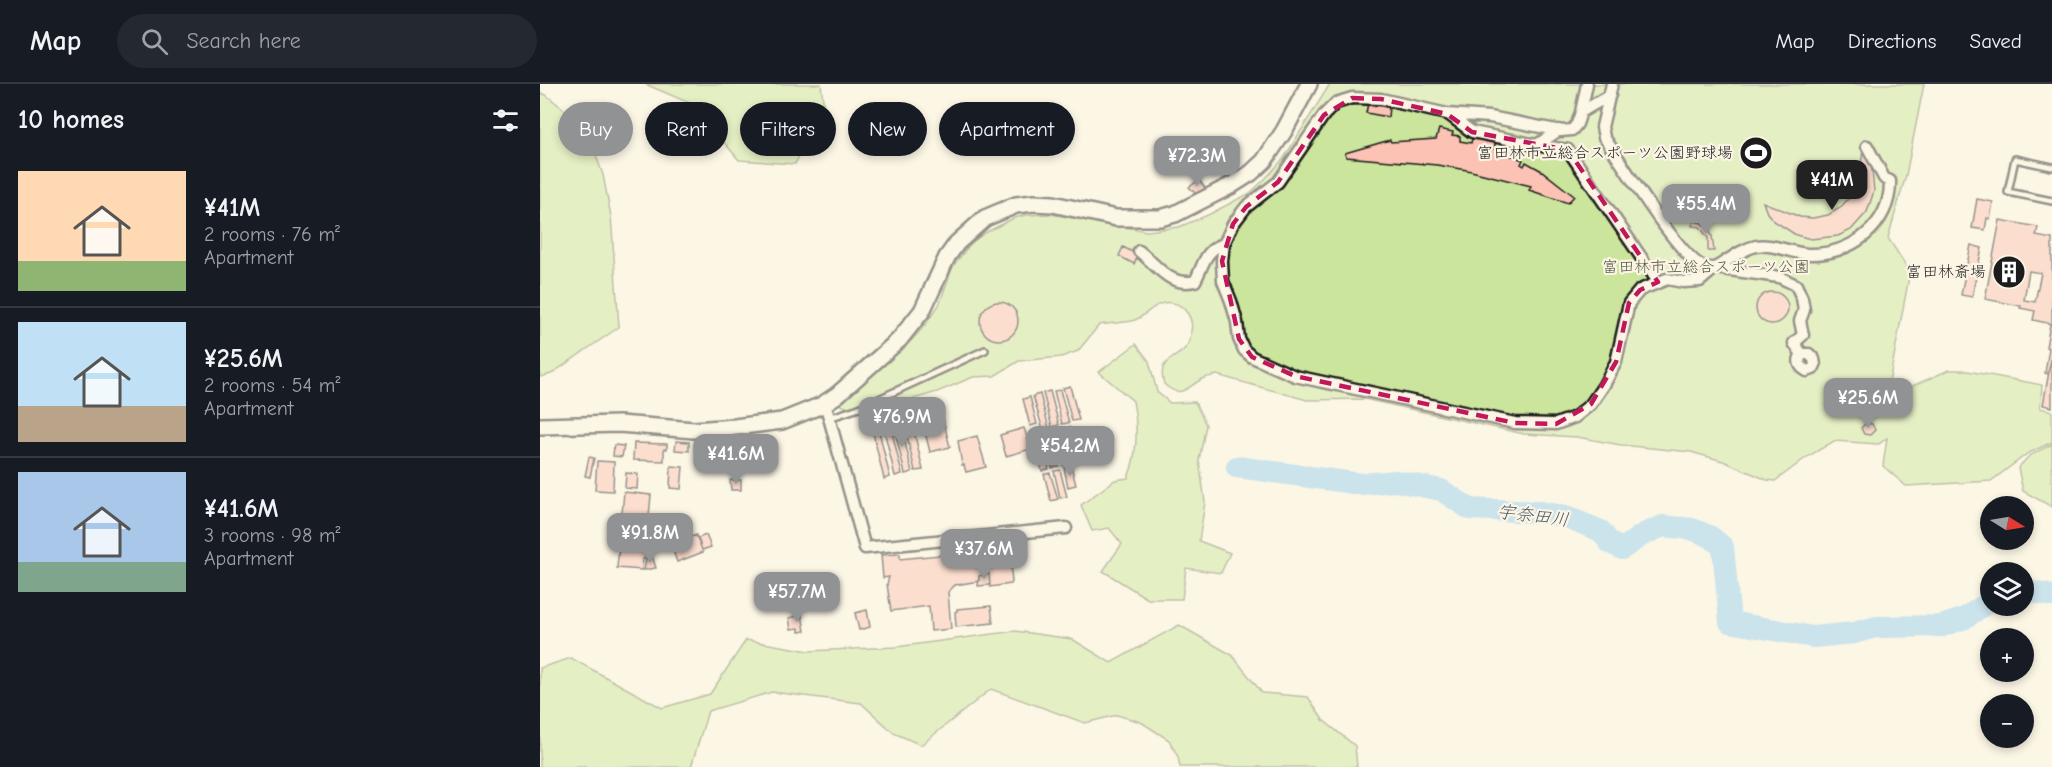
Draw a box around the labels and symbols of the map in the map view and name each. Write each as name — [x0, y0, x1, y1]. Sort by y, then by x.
sports icon: 富田林市立総合スポーツ公園野球場 — [1738, 135, 1774, 171]
pin: ¥72.3M — [1148, 136, 1246, 187]
place label: 富田林市立総合スポーツ公園野球場 — [1477, 144, 1733, 162]
pin: ¥41M — [1796, 160, 1868, 211]
pin: ¥55.4M — [1657, 184, 1755, 235]
building icon: 富田林斎場 — [1991, 254, 2027, 290]
park label: 富田林市立総合スポーツ公園 — [1602, 258, 1810, 276]
place label: 富田林斎場 — [1906, 263, 1986, 281]
pin: ¥25.6M — [1819, 378, 1917, 429]
pin: ¥76.9M — [853, 397, 951, 448]
pin: ¥54.2M — [1021, 426, 1119, 477]
pin: ¥41.6M — [687, 434, 785, 485]
north arrow — [1980, 496, 2034, 550]
water label: 宇奈田川 — [1496, 501, 1570, 531]
pin: ¥91.8M — [601, 513, 699, 564]
pin: ¥37.6M — [935, 529, 1033, 580]
pin: ¥57.7M — [748, 572, 846, 623]

